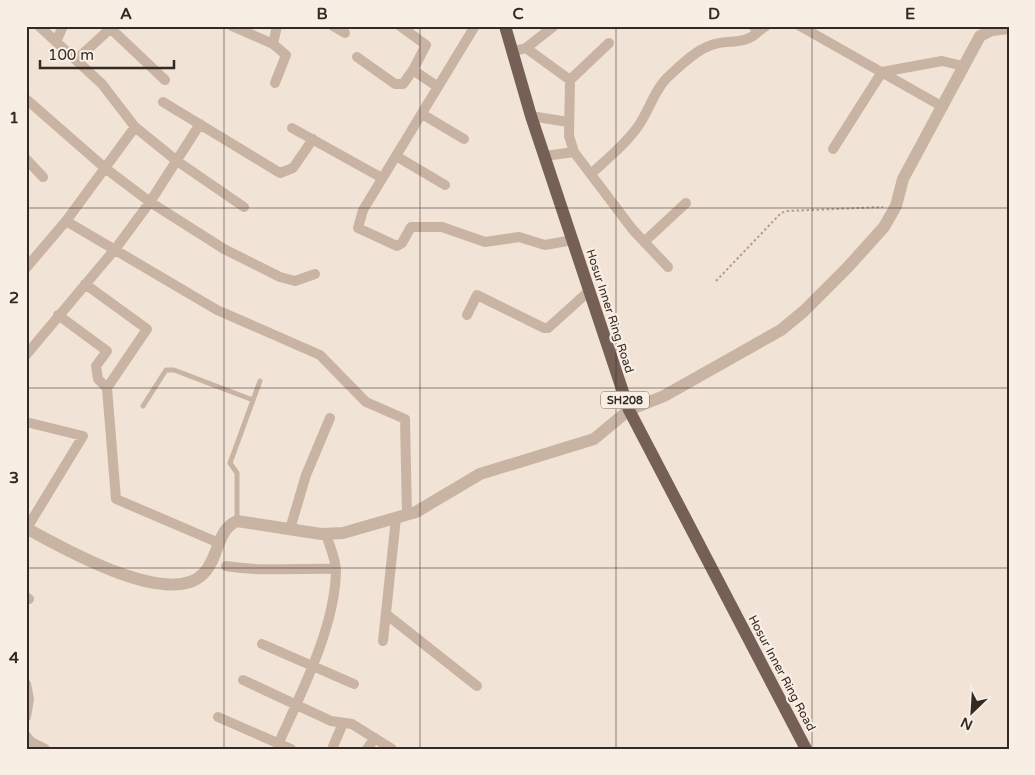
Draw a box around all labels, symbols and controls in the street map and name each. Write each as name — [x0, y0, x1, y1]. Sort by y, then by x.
text: A — [120, 4, 132, 24]
text: B — [316, 4, 328, 24]
text: C — [512, 4, 524, 24]
text: D — [708, 4, 720, 24]
text: E — [905, 4, 915, 24]
scale bar — [40, 38, 174, 70]
text: 100 m — [48, 46, 94, 64]
text: 1 — [9, 108, 19, 128]
street label: Hosur Inner Ring Road — [583, 247, 637, 375]
text: 2 — [9, 288, 19, 308]
road number: SH208 — [601, 392, 649, 408]
text: 3 — [9, 468, 19, 488]
street label: Hosur Inner Ring Road — [746, 613, 818, 733]
text: 4 — [9, 648, 19, 668]
north arrow — [948, 688, 998, 738]
text: N — [958, 713, 975, 733]

